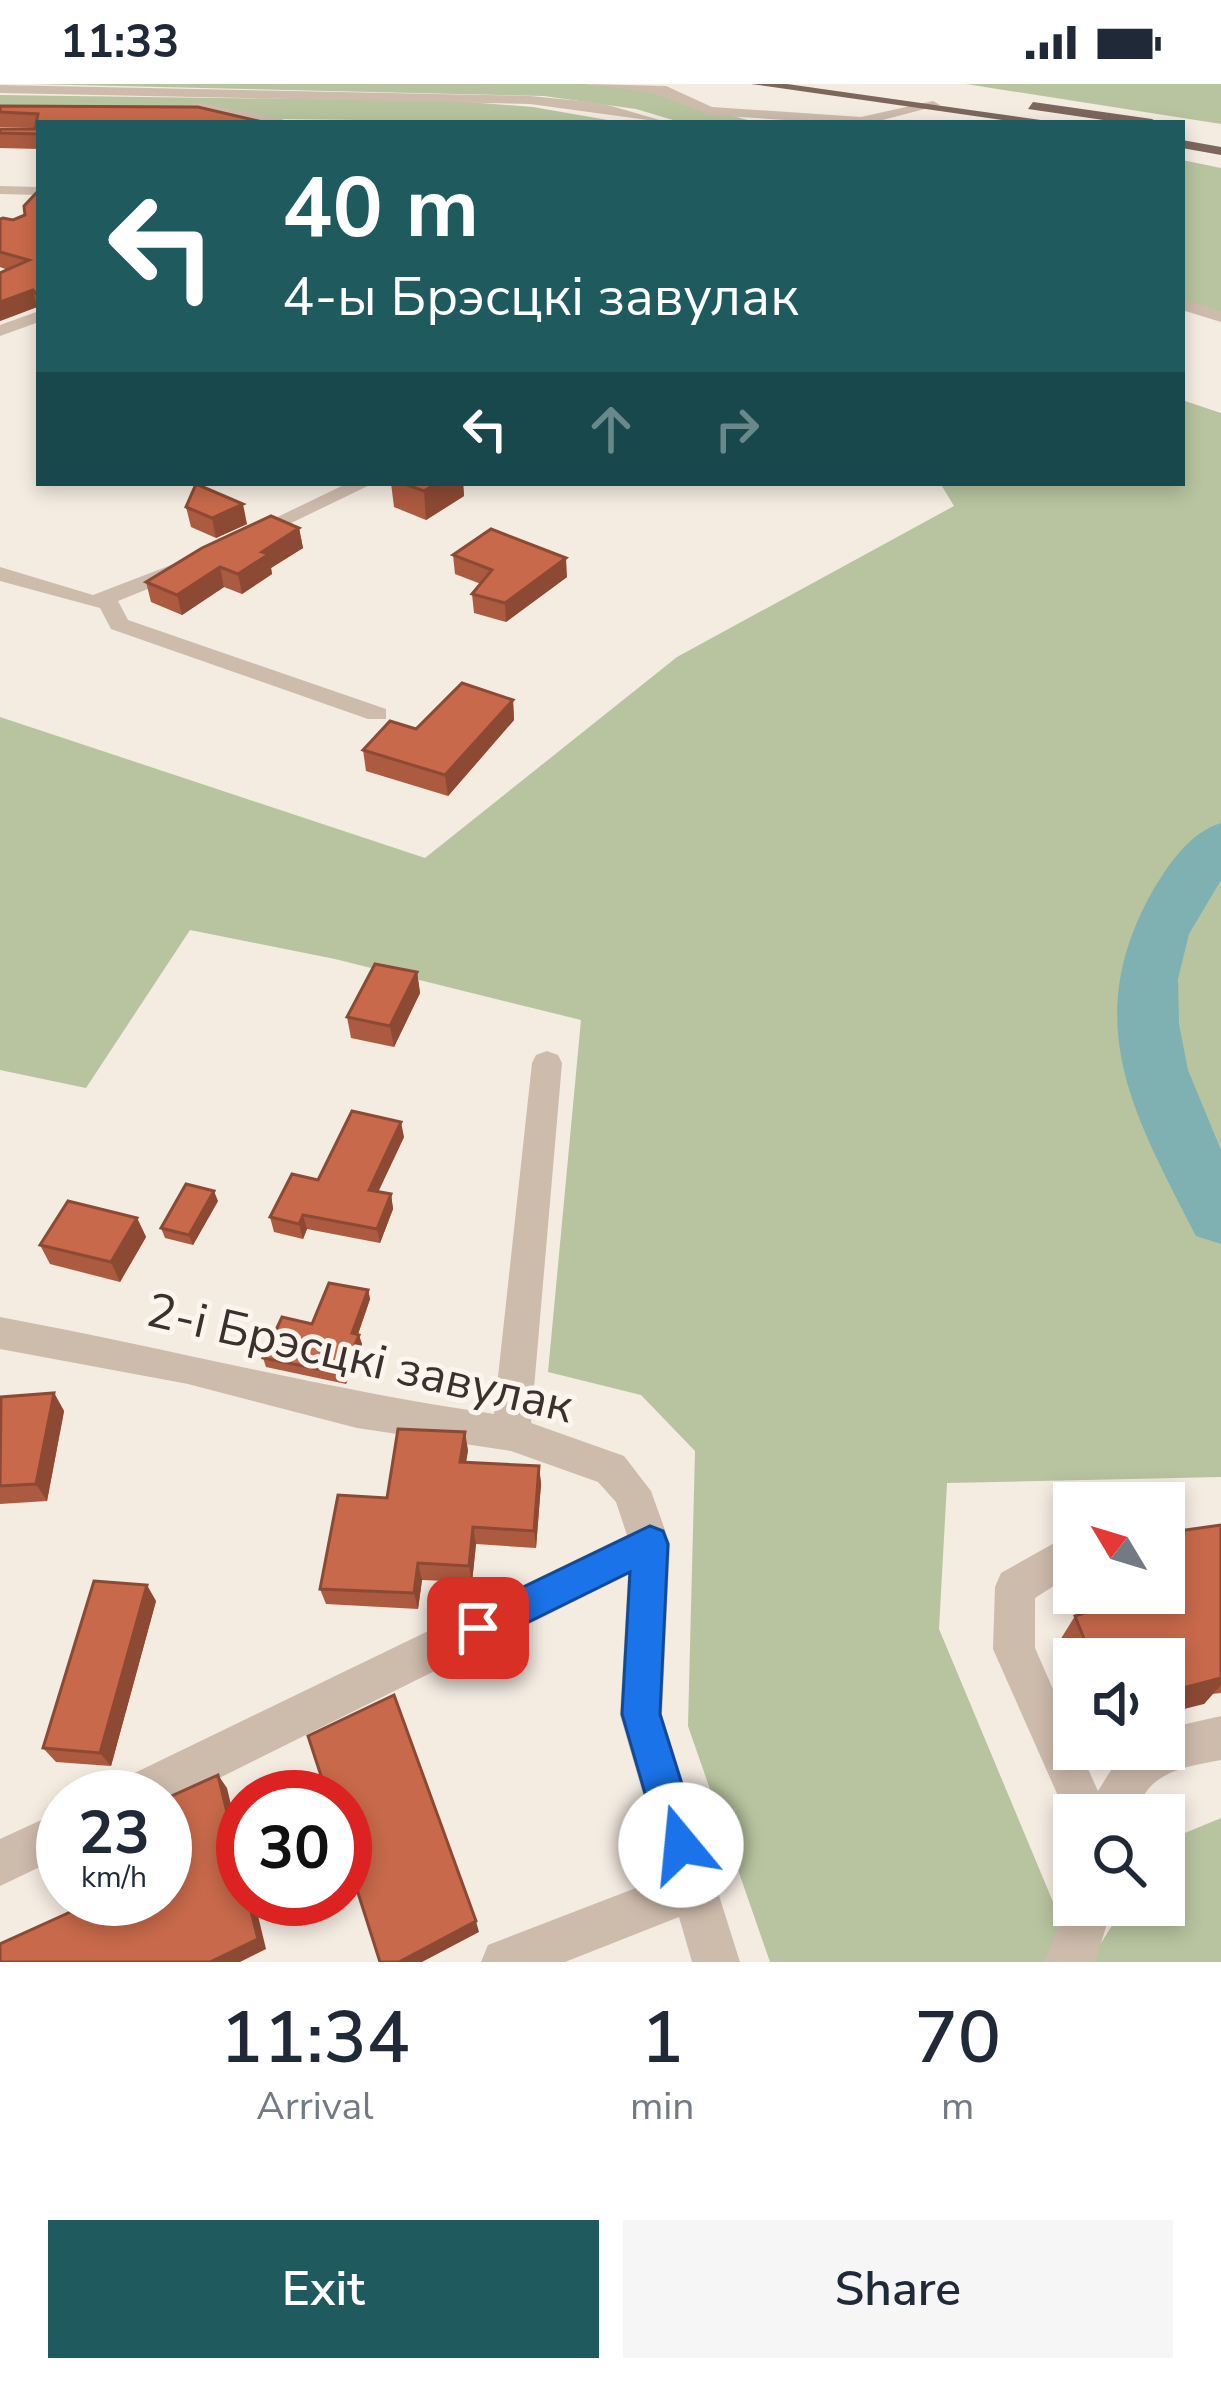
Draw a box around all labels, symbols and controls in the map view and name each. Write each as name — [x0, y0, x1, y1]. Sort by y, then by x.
text: 11:33 — [60, 12, 179, 73]
text: 40 m — [282, 151, 479, 266]
icon: left — [84, 168, 240, 324]
text: 4-ы Брэсцкі завулак — [282, 260, 799, 334]
icon: left — [452, 396, 518, 462]
icon: ahead — [578, 396, 644, 462]
icon: right — [704, 396, 770, 462]
street label: 2-і Брэсцкі завулак — [140, 1277, 580, 1439]
north arrow — [1053, 1482, 1185, 1614]
map controls — [1053, 1482, 1185, 1926]
pin — [427, 1577, 529, 1679]
icon: arrive — [445, 1595, 511, 1661]
button: sound — [1053, 1638, 1185, 1770]
speed limit sign: 30 — [216, 1770, 372, 1926]
position arrow — [618, 1782, 744, 1908]
text: 23 — [78, 1792, 150, 1874]
button: search — [1053, 1794, 1185, 1926]
text: km/h — [81, 1857, 147, 1898]
text: 11:34 — [220, 1989, 410, 2087]
text: 1 — [641, 1989, 684, 2087]
text: 70 — [915, 1989, 1001, 2087]
text: Arrival — [256, 2080, 374, 2133]
text: min — [630, 2080, 695, 2133]
text: m — [941, 2080, 974, 2133]
button: Exit — [48, 2220, 599, 2358]
button: Share — [623, 2220, 1173, 2358]

